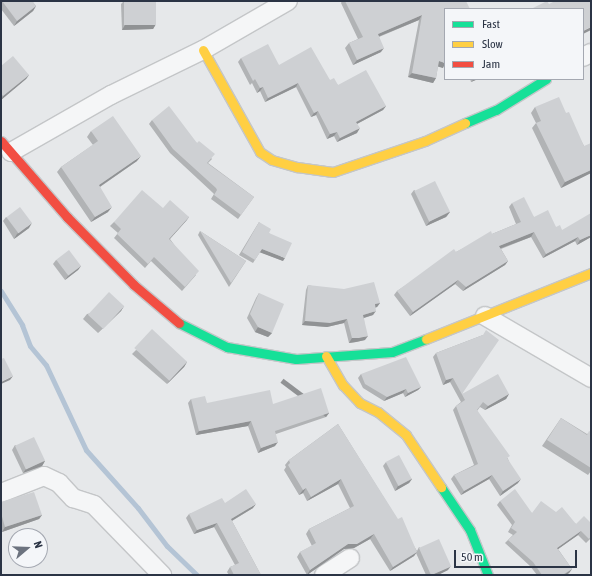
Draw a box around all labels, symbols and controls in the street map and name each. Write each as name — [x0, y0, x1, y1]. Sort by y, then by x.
legend — [444, 8, 584, 80]
text: Fast — [482, 17, 500, 31]
text: Slow — [482, 37, 503, 51]
text: Jam — [482, 57, 500, 71]
north arrow — [8, 528, 48, 568]
text: N — [32, 539, 45, 549]
scale bar — [456, 542, 579, 568]
text: 50 m — [461, 550, 483, 564]

